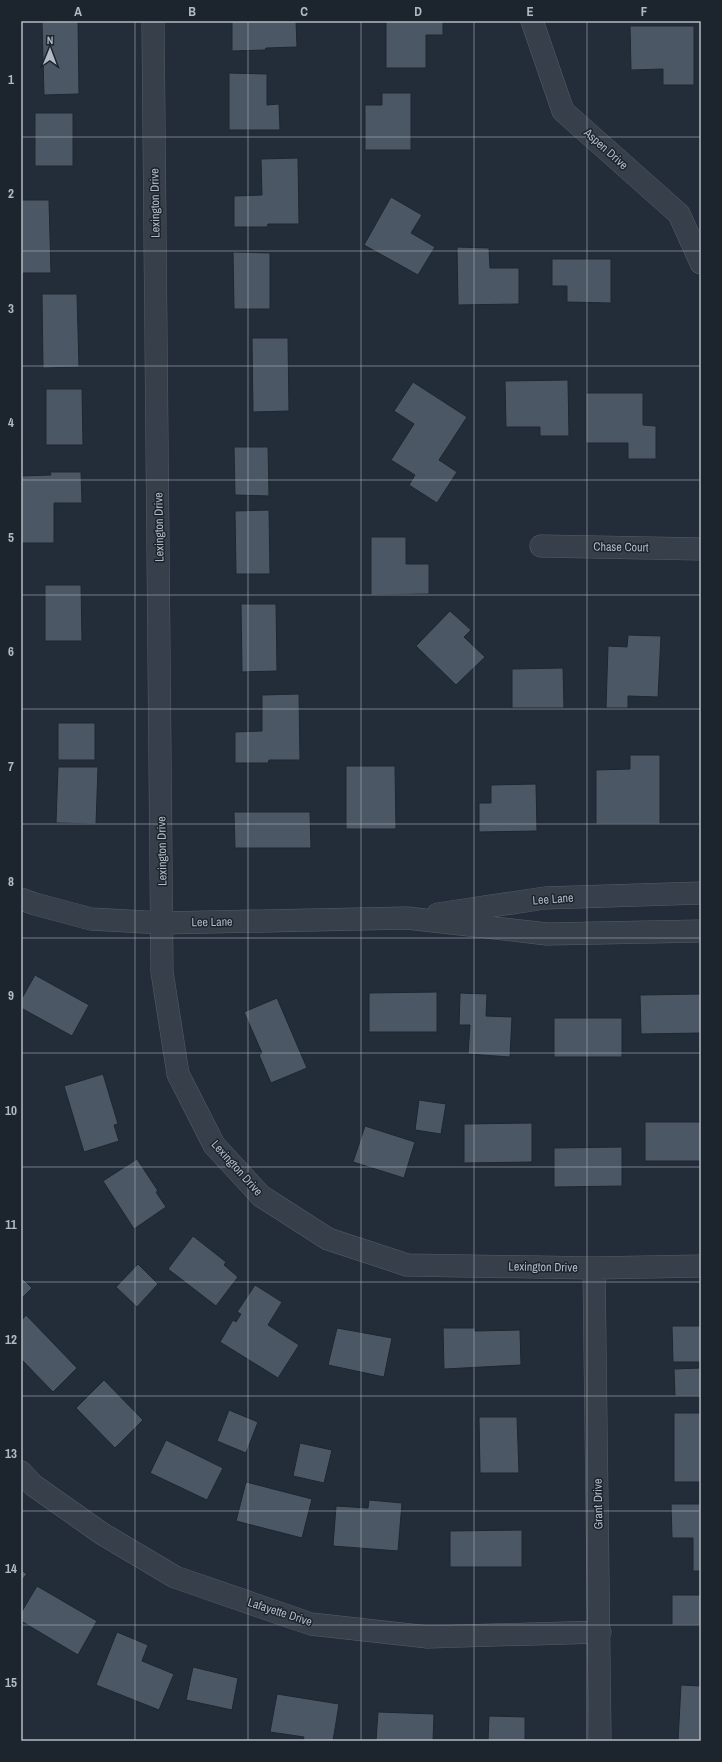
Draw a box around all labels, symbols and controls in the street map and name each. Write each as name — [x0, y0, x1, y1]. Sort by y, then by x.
text: A — [74, 3, 82, 20]
text: B — [188, 3, 196, 20]
text: C — [300, 3, 308, 20]
text: D — [414, 3, 422, 20]
text: E — [526, 3, 534, 20]
text: F — [641, 3, 648, 20]
north arrow — [30, 30, 70, 70]
text: N — [47, 33, 54, 47]
text: 1 — [8, 71, 14, 88]
street label: Aspen Drive — [580, 124, 631, 173]
street label: Lexington Drive — [146, 168, 164, 238]
text: 2 — [8, 185, 14, 202]
text: 3 — [8, 300, 14, 317]
text: 4 — [8, 414, 14, 431]
street label: Lexington Drive — [150, 492, 168, 562]
text: 5 — [8, 529, 14, 546]
street label: Chase Court — [593, 539, 649, 555]
text: 6 — [8, 643, 14, 660]
text: 7 — [8, 758, 14, 775]
street label: Lexington Drive — [153, 816, 171, 886]
text: 8 — [8, 873, 14, 890]
street label: Lee Lane — [532, 890, 574, 908]
street label: Lee Lane — [191, 914, 233, 930]
text: 9 — [8, 987, 14, 1004]
text: 10 — [5, 1102, 17, 1119]
street label: Lexington Drive — [208, 1137, 266, 1199]
text: 11 — [5, 1216, 17, 1233]
street label: Lexington Drive — [508, 1258, 578, 1276]
text: 12 — [5, 1331, 17, 1348]
text: 13 — [5, 1445, 17, 1462]
street label: Grant Drive — [590, 1478, 606, 1530]
text: 14 — [5, 1560, 17, 1577]
street label: Lafayette Drive — [246, 1594, 314, 1630]
text: 15 — [5, 1674, 17, 1691]

